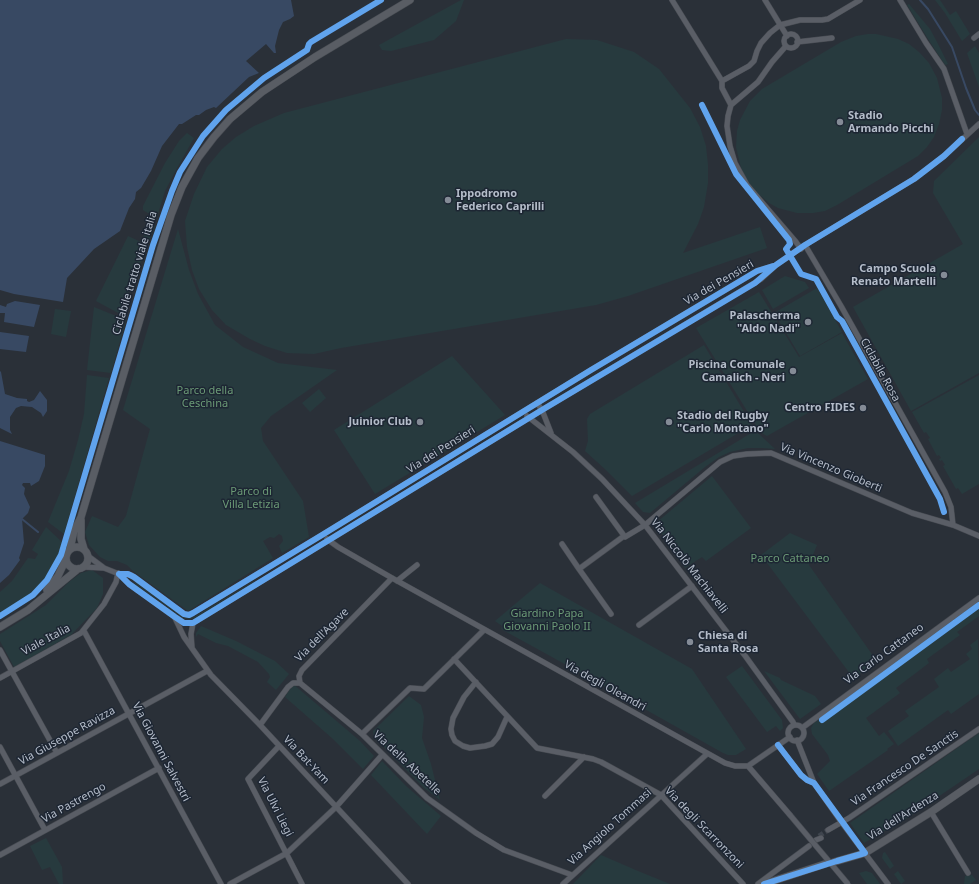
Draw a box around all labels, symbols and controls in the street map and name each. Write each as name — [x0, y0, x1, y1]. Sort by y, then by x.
place label: Stadio Armando Picchi — [848, 109, 934, 135]
marker: Stadio Armando Picchi — [835, 117, 845, 127]
place label: Ippodromo Federico Caprilli — [456, 187, 544, 213]
marker: Ippodromo Federico Caprilli — [443, 195, 453, 205]
street label: Ciclabile tratto viale italia — [110, 209, 160, 337]
street label: Via dei Pensieri — [682, 258, 756, 308]
place label: Campo Scuola Renato Martelli — [851, 262, 936, 288]
marker: Campo Scuola Renato Martelli — [939, 270, 949, 280]
place label: Palascherma "Aldo Nadi" — [730, 309, 800, 335]
marker: Palascherma "Aldo Nadi" — [803, 317, 813, 327]
street label: Ciclabile Rosa — [857, 336, 903, 404]
place label: Piscina Comunale Camalich - Neri — [688, 358, 785, 384]
marker: Piscina Comunale Camalich - Neri — [788, 366, 798, 376]
park label: Parco della Ceschina — [177, 384, 233, 410]
place label: Centro FIDES — [784, 401, 855, 415]
marker: Centro FIDES — [858, 403, 868, 413]
place label: Stadio del Rugby "Carlo Montano" — [677, 409, 769, 435]
place label: Juinior Club — [348, 415, 412, 429]
marker: Juinior Club — [415, 417, 425, 427]
marker: Stadio del Rugby "Carlo Montano" — [664, 417, 674, 427]
street label: Via dei Pensieri — [404, 424, 478, 476]
street label: Via Vincenzo Gioberti — [778, 441, 884, 495]
park label: Parco di Villa Letizia — [222, 485, 280, 511]
street label: Via Niccolò Machiavelli — [648, 516, 730, 616]
park label: Parco Cattaneo — [751, 552, 829, 566]
street label: Via dell'Agave — [292, 605, 352, 665]
park label: Giardino Papa Giovanni Paolo II — [503, 607, 591, 633]
street label: Via Carlo Cattaneo — [842, 621, 926, 687]
street label: Viale Italia — [19, 622, 73, 658]
place label: Chiesa di Santa Rosa — [698, 629, 758, 655]
marker: Chiesa di Santa Rosa — [685, 637, 695, 647]
street label: Via degli Oleandri — [562, 658, 648, 714]
street label: Via Giovanni Salvestri — [129, 700, 193, 804]
street label: Via Giuseppe Ravizza — [17, 704, 117, 768]
street label: Via Francesco De Sanctis — [849, 727, 961, 809]
street label: Via delle Abetelle — [370, 728, 444, 798]
street label: Via Bat-Yam — [280, 733, 332, 787]
street label: Via Ulvi Liegi — [254, 775, 296, 839]
street label: Via Pastrengo — [40, 780, 108, 826]
street label: Via degli Scarronzoni — [662, 785, 746, 871]
street label: Via Angiolo Tommasi — [566, 786, 654, 868]
street label: Via dell'Ardenza — [865, 789, 941, 843]

